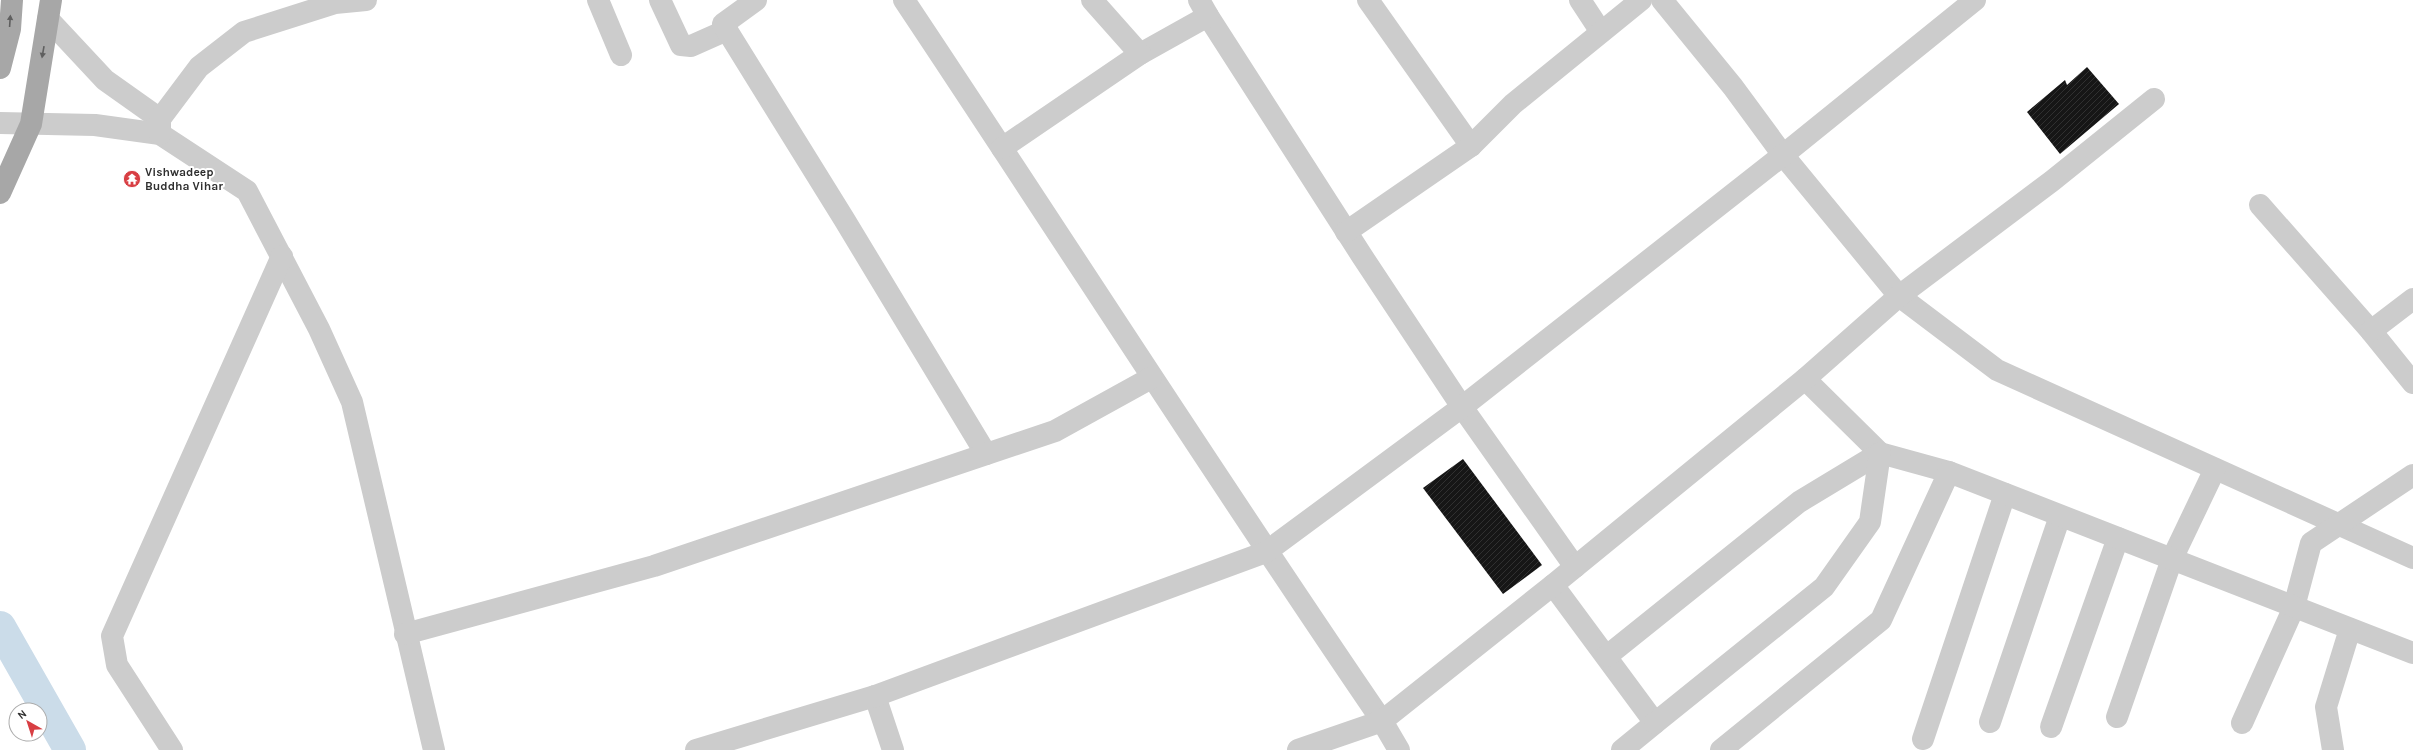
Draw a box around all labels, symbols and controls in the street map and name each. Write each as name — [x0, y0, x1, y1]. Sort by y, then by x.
one-way arrow — [7, 15, 14, 27]
one-way arrow — [39, 46, 45, 58]
place label: Vishwadeep Buddha Vihar — [145, 165, 223, 193]
temple icon: Vishwadeep Buddha Vihar — [122, 169, 142, 189]
north arrow — [8, 702, 48, 742]
text: N — [15, 707, 29, 722]

